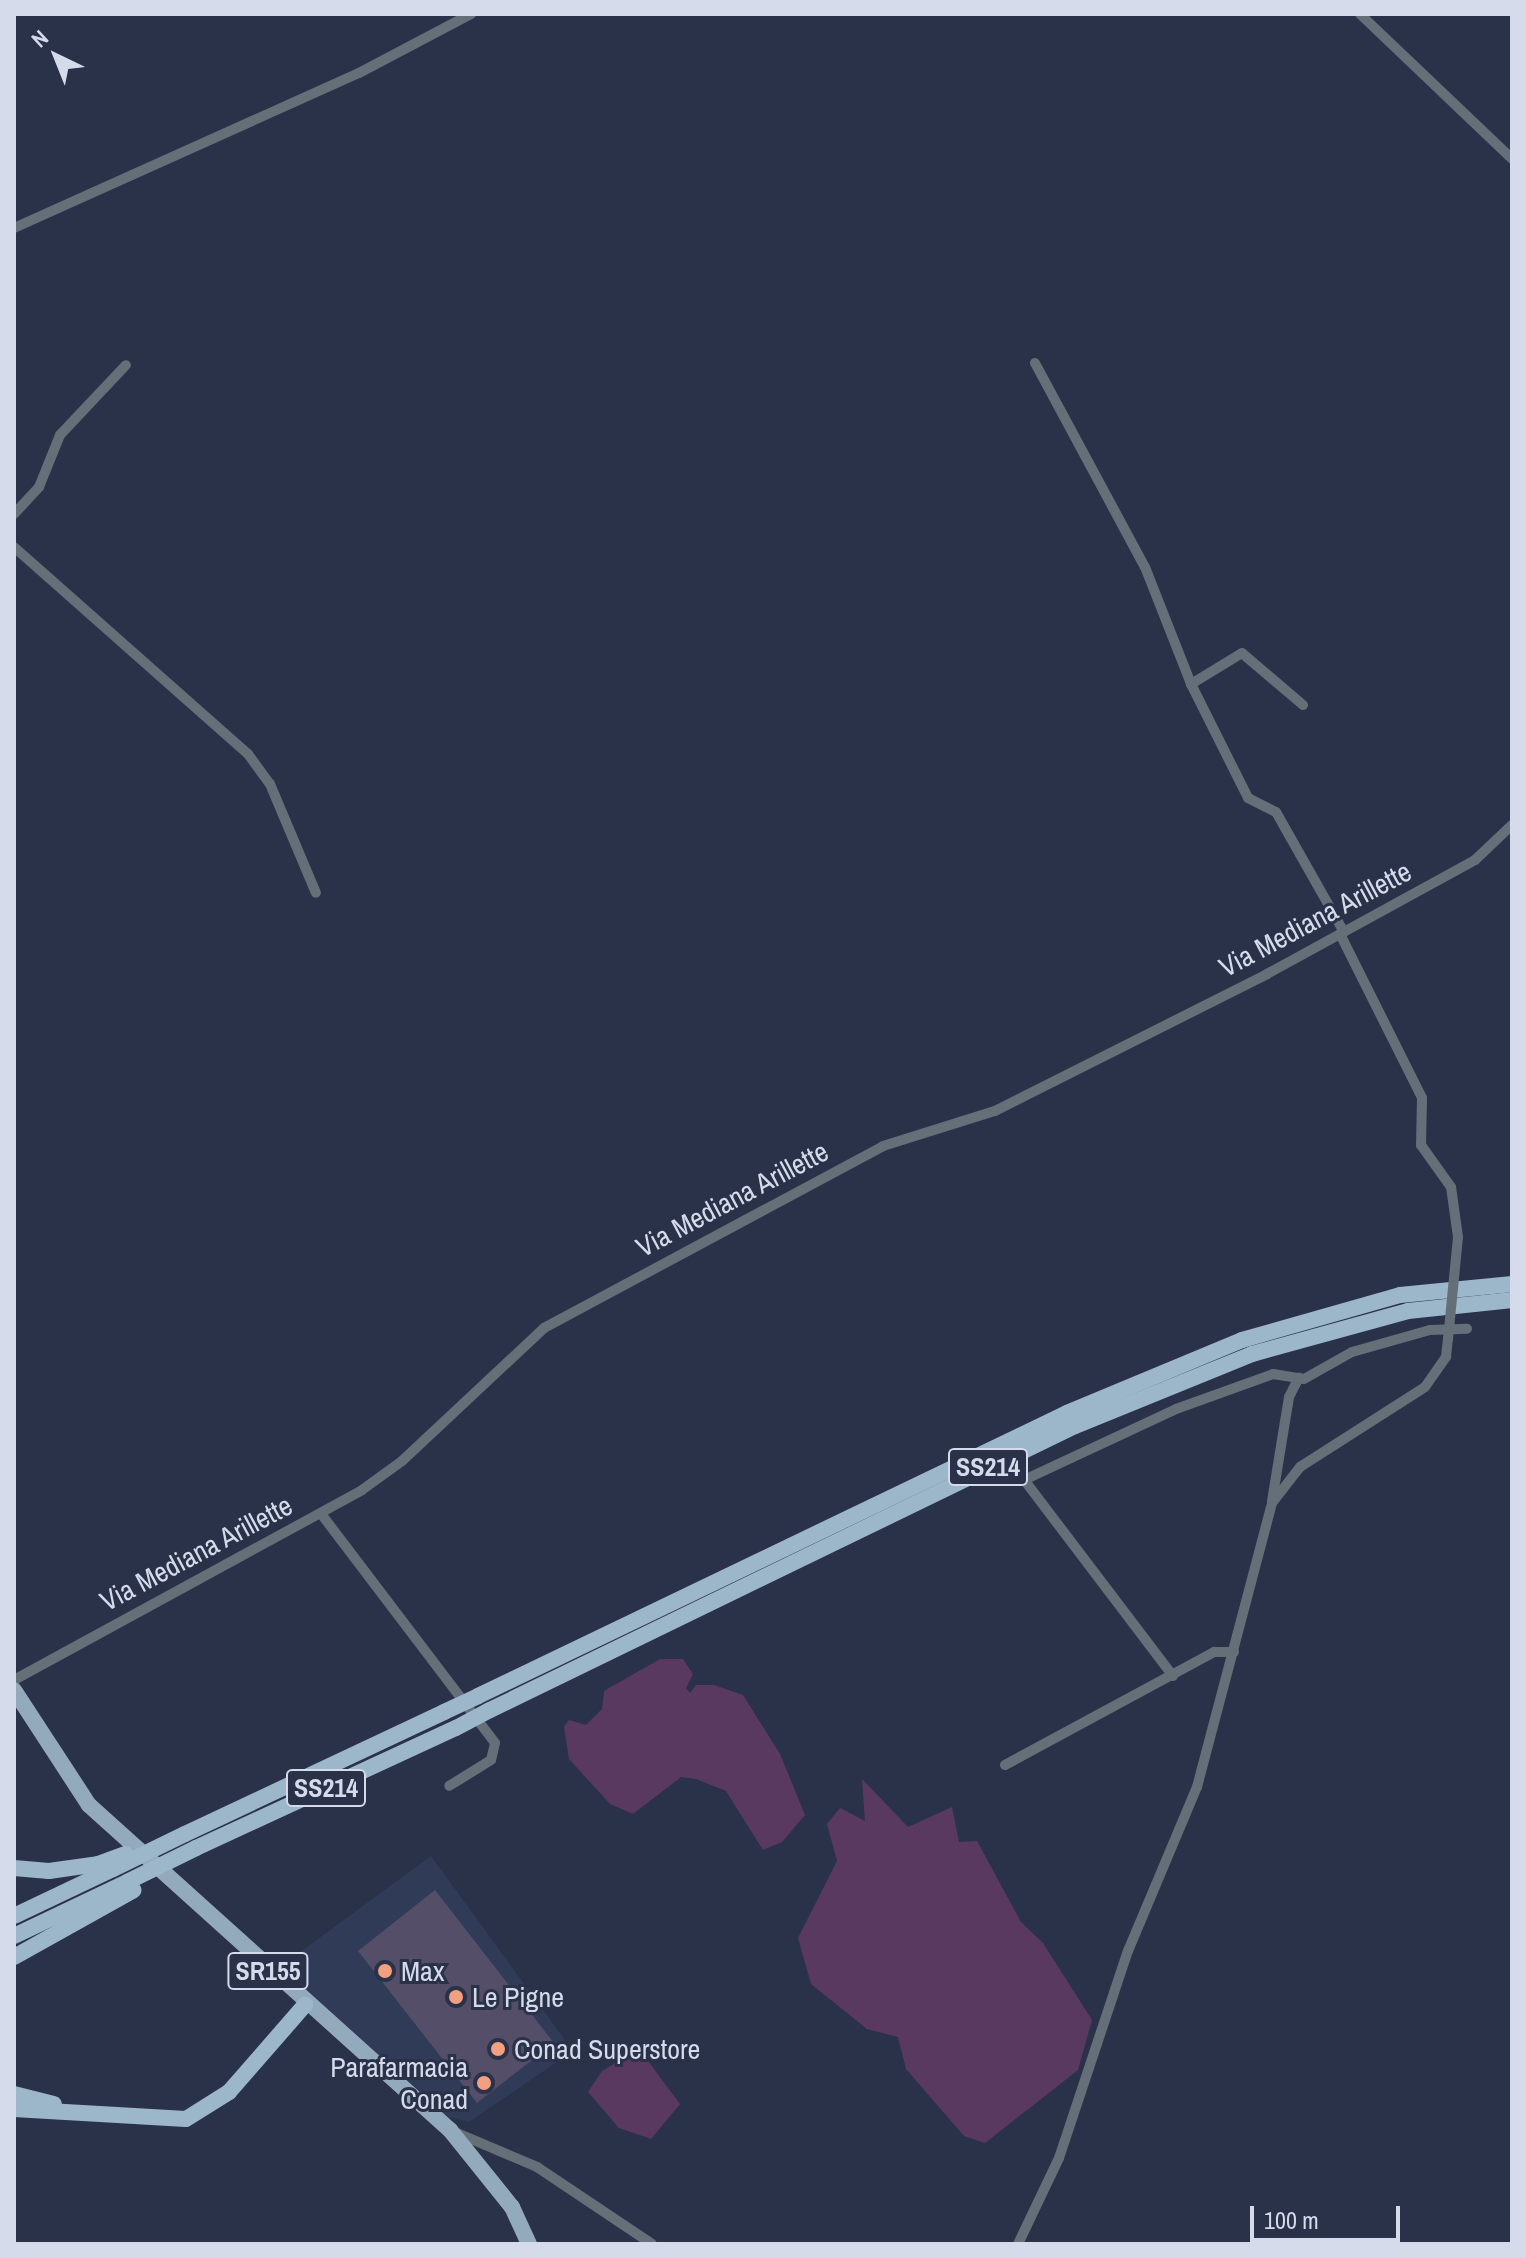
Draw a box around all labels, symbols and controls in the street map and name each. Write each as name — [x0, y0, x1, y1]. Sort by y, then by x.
north arrow — [16, 16, 96, 96]
text: N — [25, 23, 55, 54]
street label: Via Mediana Arillette — [1213, 854, 1417, 984]
street label: Via Mediana Arillette — [630, 1134, 834, 1264]
road number: SS214 — [946, 1445, 1030, 1489]
street label: Via Mediana Arillette — [94, 1488, 298, 1618]
road number: SS214 — [284, 1766, 368, 1810]
road number: SR155 — [226, 1949, 310, 1993]
place label: Max — [401, 1954, 444, 1988]
marker: Max — [376, 1962, 394, 1980]
place label: Le Pigne — [472, 1980, 564, 2014]
marker: Le Pigne — [447, 1988, 465, 2006]
place label: Conad Superstore — [514, 2032, 700, 2066]
marker: Conad Superstore — [489, 2040, 507, 2058]
place label: Parafarmacia Conad — [330, 2050, 468, 2116]
marker: Parafarmacia Conad — [475, 2074, 493, 2092]
scale bar — [1254, 2190, 1404, 2240]
text: 100 m — [1264, 2204, 1319, 2236]

